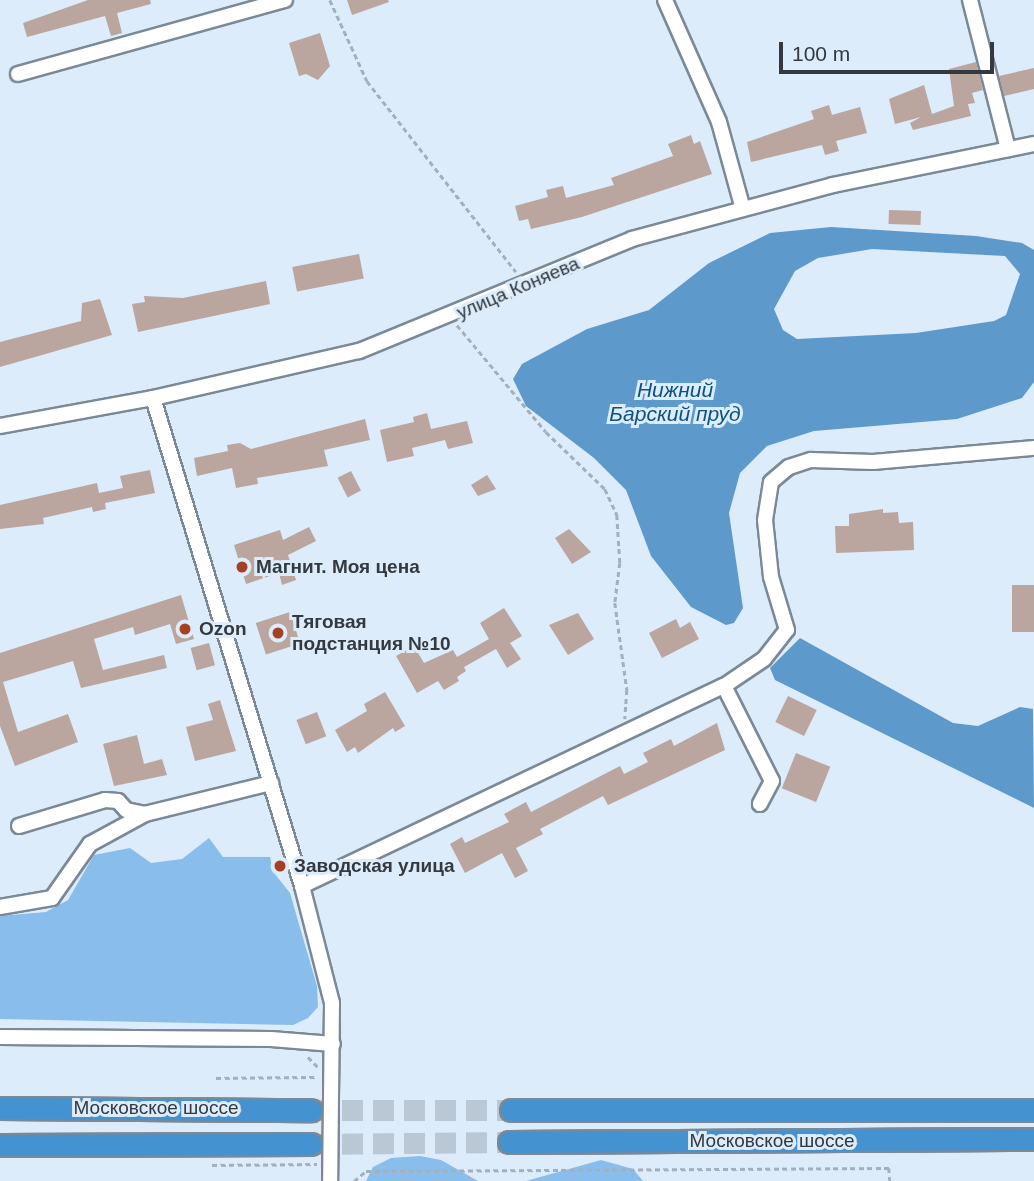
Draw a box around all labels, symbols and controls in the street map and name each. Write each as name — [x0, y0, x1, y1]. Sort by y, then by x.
scale bar — [782, 28, 997, 72]
text: 100 m — [792, 42, 850, 65]
street label: улица Коняева — [453, 252, 583, 324]
water label: Нижний Барский пруд — [609, 377, 741, 427]
place label: Магнит. Моя цена — [256, 556, 420, 578]
marker: Магнит. Моя цена — [234, 559, 250, 575]
place label: Тяговая подстанция №10 — [292, 611, 451, 655]
place label: Ozon — [199, 618, 246, 640]
marker: Ozon — [177, 621, 193, 637]
marker: Тяговая подстанция №10 — [270, 625, 286, 641]
place label: Заводская улица — [294, 855, 455, 877]
marker: Заводская улица — [272, 858, 288, 874]
street label: Московское шоссе — [74, 1097, 238, 1119]
street label: Московское шоссе — [690, 1130, 854, 1152]

